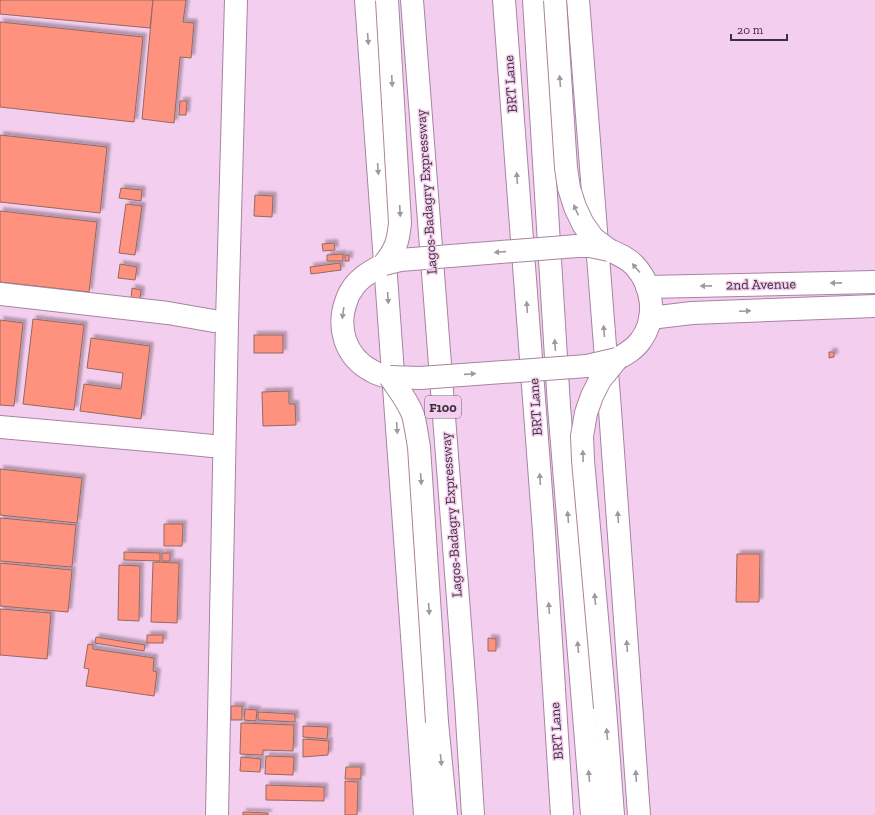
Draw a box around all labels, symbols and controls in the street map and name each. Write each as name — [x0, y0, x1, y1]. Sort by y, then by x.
scale bar — [731, 16, 787, 42]
text: 20 m — [737, 23, 764, 37]
one-way arrow — [365, 33, 372, 45]
street label: BRT Lane — [500, 54, 521, 113]
one-way arrow — [557, 74, 563, 87]
one-way arrow — [389, 75, 396, 87]
street label: Lagos-Badagry Expressway — [412, 108, 441, 275]
one-way arrow — [375, 163, 381, 175]
one-way arrow — [514, 172, 521, 184]
one-way arrow — [573, 204, 579, 215]
one-way arrow — [396, 205, 403, 217]
one-way arrow — [494, 248, 506, 255]
one-way arrow — [631, 263, 640, 273]
street label: 2nd Avenue — [726, 275, 797, 294]
one-way arrow — [829, 280, 842, 286]
one-way arrow — [699, 283, 712, 289]
one-way arrow — [384, 292, 391, 304]
one-way arrow — [524, 301, 531, 313]
one-way arrow — [340, 307, 346, 319]
one-way arrow — [739, 308, 752, 314]
one-way arrow — [601, 325, 607, 337]
one-way arrow — [552, 339, 559, 351]
one-way arrow — [464, 371, 477, 378]
street label: BRT Lane — [525, 377, 546, 436]
road number: F100 — [425, 396, 461, 418]
one-way arrow — [394, 422, 401, 434]
street label: Lagos-Badagry Expressway — [437, 431, 466, 598]
one-way arrow — [579, 450, 586, 462]
one-way arrow — [417, 473, 424, 485]
one-way arrow — [537, 473, 543, 485]
one-way arrow — [564, 511, 571, 523]
one-way arrow — [614, 511, 621, 523]
one-way arrow — [592, 593, 598, 605]
one-way arrow — [545, 602, 552, 614]
one-way arrow — [426, 603, 433, 615]
one-way arrow — [623, 640, 630, 652]
one-way arrow — [575, 641, 582, 653]
street label: BRT Lane — [546, 701, 567, 760]
one-way arrow — [603, 728, 610, 740]
one-way arrow — [438, 754, 444, 766]
one-way arrow — [585, 770, 592, 782]
one-way arrow — [632, 770, 639, 782]

